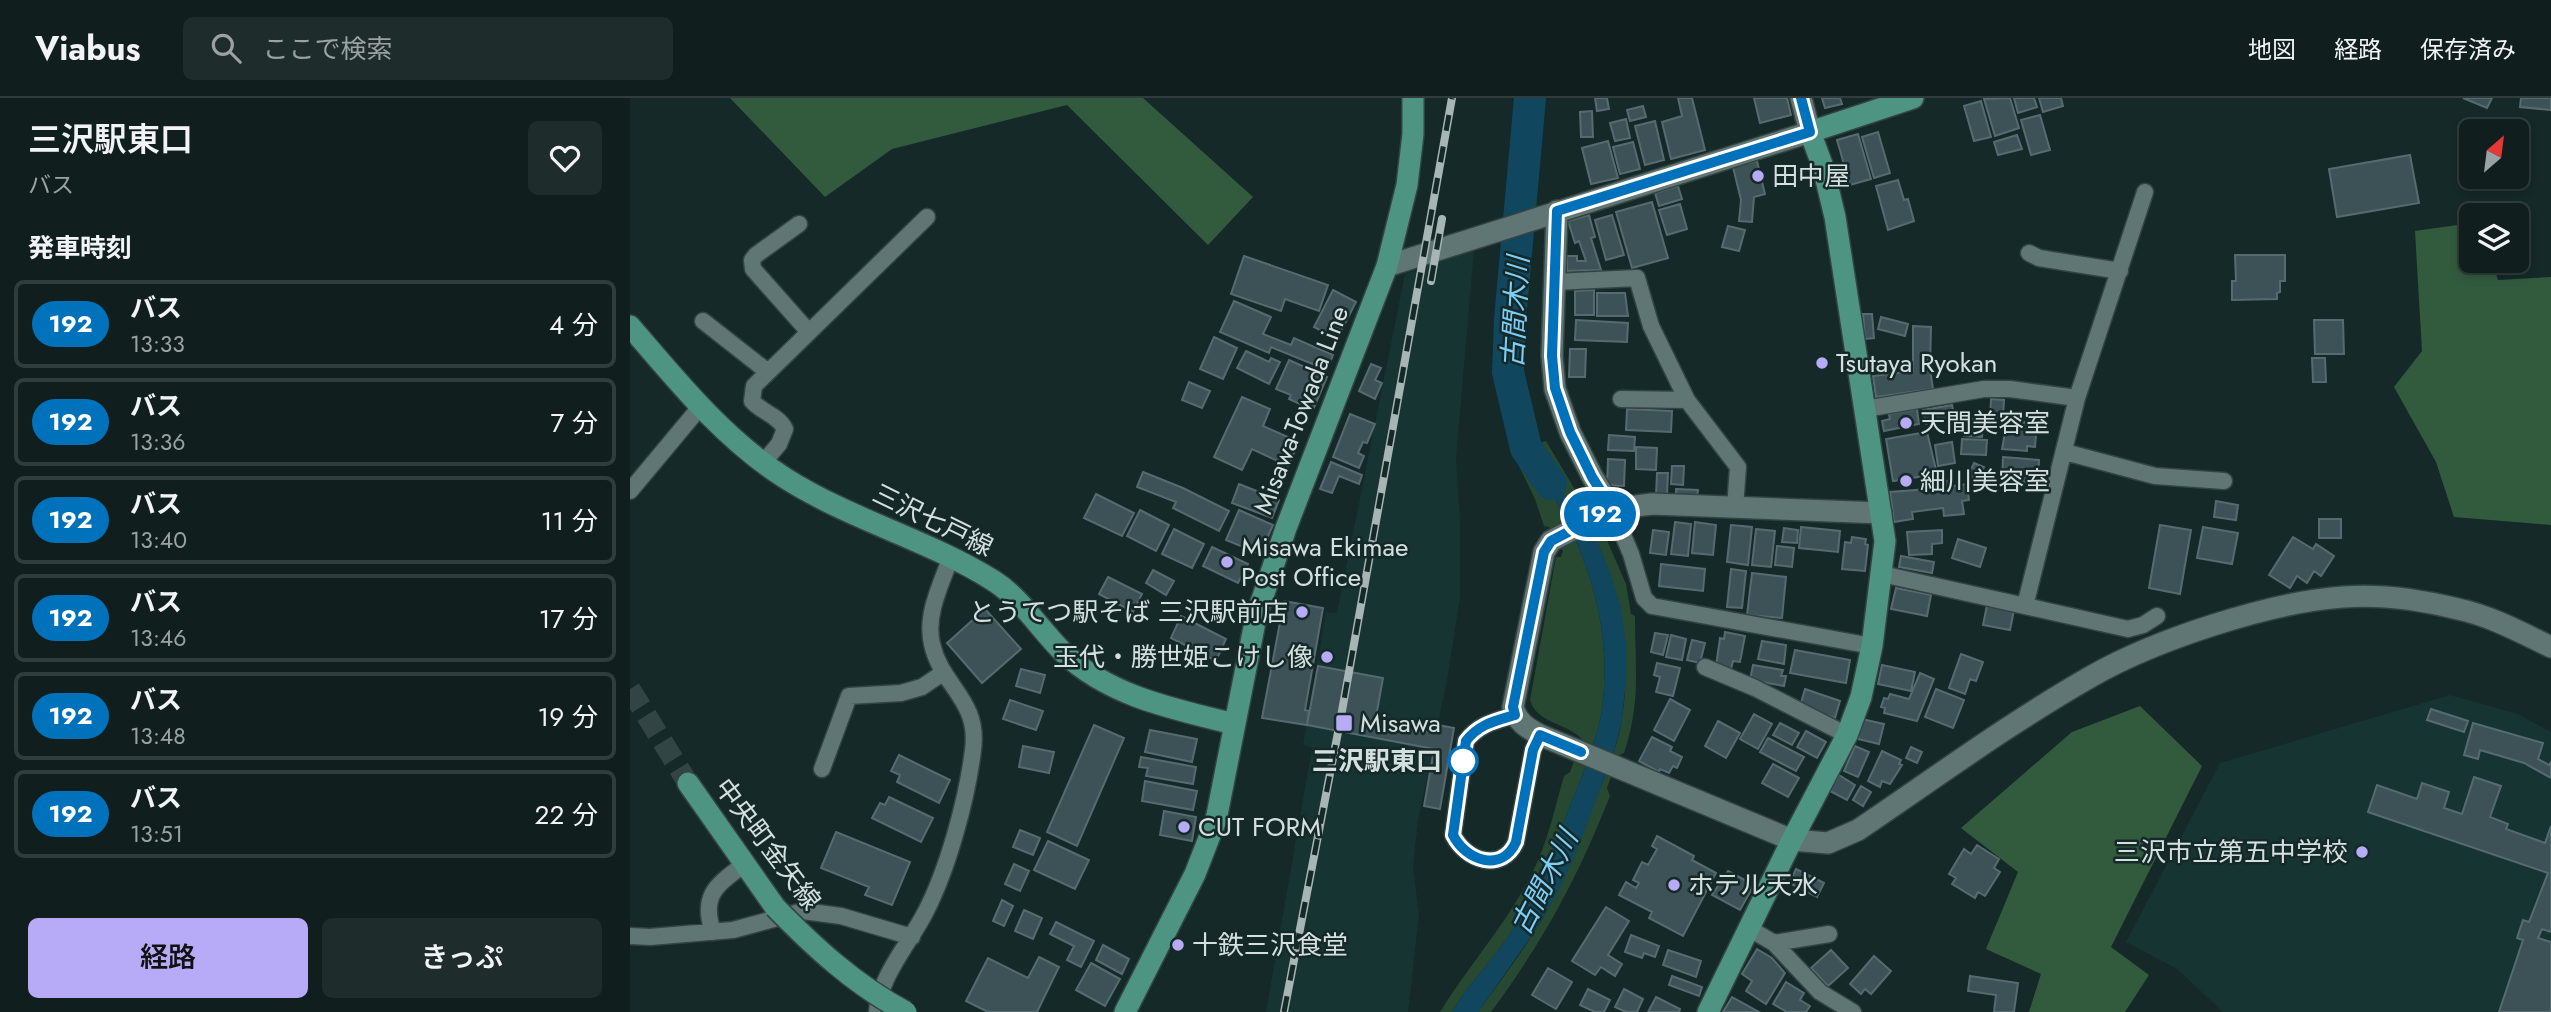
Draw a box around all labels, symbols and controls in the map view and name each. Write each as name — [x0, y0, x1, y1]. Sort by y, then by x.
search box — [183, 17, 673, 80]
text: Viabus — [35, 25, 141, 72]
icon: search — [207, 29, 245, 67]
text: ここで検索 — [263, 30, 393, 68]
text: 地図 — [2248, 32, 2296, 67]
text: 経路 — [2334, 32, 2382, 67]
text: 保存済み — [2420, 32, 2516, 67]
text: 三沢駅東口 — [28, 116, 193, 163]
north arrow — [2459, 119, 2529, 189]
map controls — [2459, 119, 2529, 273]
button: heart — [528, 121, 602, 195]
place label: 田中屋 — [1772, 157, 1850, 195]
text: バス — [28, 168, 74, 202]
marker: 田中屋 — [1750, 168, 1766, 184]
button: layers — [2459, 203, 2529, 273]
text: 発車時刻 — [28, 229, 132, 267]
water label: 古間木川 — [1492, 252, 1539, 369]
text: バス — [130, 289, 182, 327]
street label: Misawa-Towada Line — [1244, 300, 1358, 520]
text: 192 — [48, 306, 93, 341]
text: 4 分 — [549, 306, 598, 344]
text: 13:33 — [130, 327, 185, 361]
place label: Tsutaya Ryokan — [1836, 344, 1997, 382]
marker: Tsutaya Ryokan — [1814, 355, 1830, 371]
text: バス — [130, 387, 182, 425]
text: 192 — [48, 404, 93, 439]
text: 7 分 — [551, 404, 598, 442]
place label: 天間美容室 — [1920, 404, 2050, 442]
marker: 天間美容室 — [1898, 415, 1914, 431]
text: 13:36 — [130, 425, 186, 459]
place label: 細川美容室 — [1920, 462, 2050, 500]
marker: 細川美容室 — [1898, 473, 1914, 489]
street label: 三沢七戸線 — [866, 474, 1000, 566]
text: バス — [130, 485, 182, 523]
line badge: 192 — [1560, 491, 1640, 537]
text: 192 — [1578, 496, 1622, 531]
text: 192 — [48, 502, 93, 537]
text: 11 分 — [541, 502, 598, 540]
text: 13:40 — [130, 523, 187, 557]
place label: Misawa Ekimae Post Office — [1241, 528, 1408, 596]
marker: Misawa Ekimae Post Office — [1219, 554, 1235, 570]
text: バス — [130, 583, 182, 621]
place label: とうてつ駅そば 三沢駅前店 — [969, 593, 1288, 631]
text: 192 — [48, 600, 93, 635]
text: 17 分 — [539, 600, 598, 638]
marker: とうてつ駅そば 三沢駅前店 — [1294, 604, 1310, 620]
text: 13:46 — [130, 621, 186, 655]
place label: 玉代・勝世姫こけし像 — [1053, 638, 1313, 676]
marker: 玉代・勝世姫こけし像 — [1319, 649, 1335, 665]
text: バス — [130, 681, 182, 719]
text: 192 — [48, 698, 93, 733]
text: 19 分 — [538, 698, 598, 736]
place label: Misawa — [1360, 704, 1441, 742]
marker: Misawa — [1334, 713, 1354, 733]
text: 13:48 — [130, 719, 186, 753]
place label: 三沢駅東口 — [1312, 742, 1442, 780]
marker: 三沢駅東口 — [1448, 746, 1478, 776]
street label: 中央町金矢線 — [706, 770, 830, 918]
text: バス — [130, 779, 182, 817]
text: 192 — [48, 796, 93, 831]
text: 22 分 — [535, 796, 598, 834]
place label: CUT FORM — [1198, 808, 1321, 846]
text: 13:51 — [130, 817, 183, 851]
marker: CUT FORM — [1176, 819, 1192, 835]
water label: 古間木川 — [1501, 820, 1589, 941]
place label: 三沢市立第五中学校 — [2114, 833, 2348, 871]
marker: 三沢市立第五中学校 — [2354, 844, 2370, 860]
place label: ホテル天水 — [1688, 866, 1818, 904]
marker: ホテル天水 — [1666, 877, 1682, 893]
button: 経路 — [28, 918, 308, 998]
button: きっぷ — [322, 918, 602, 998]
place label: 十鉄三沢食堂 — [1192, 926, 1348, 964]
marker: 十鉄三沢食堂 — [1170, 937, 1186, 953]

